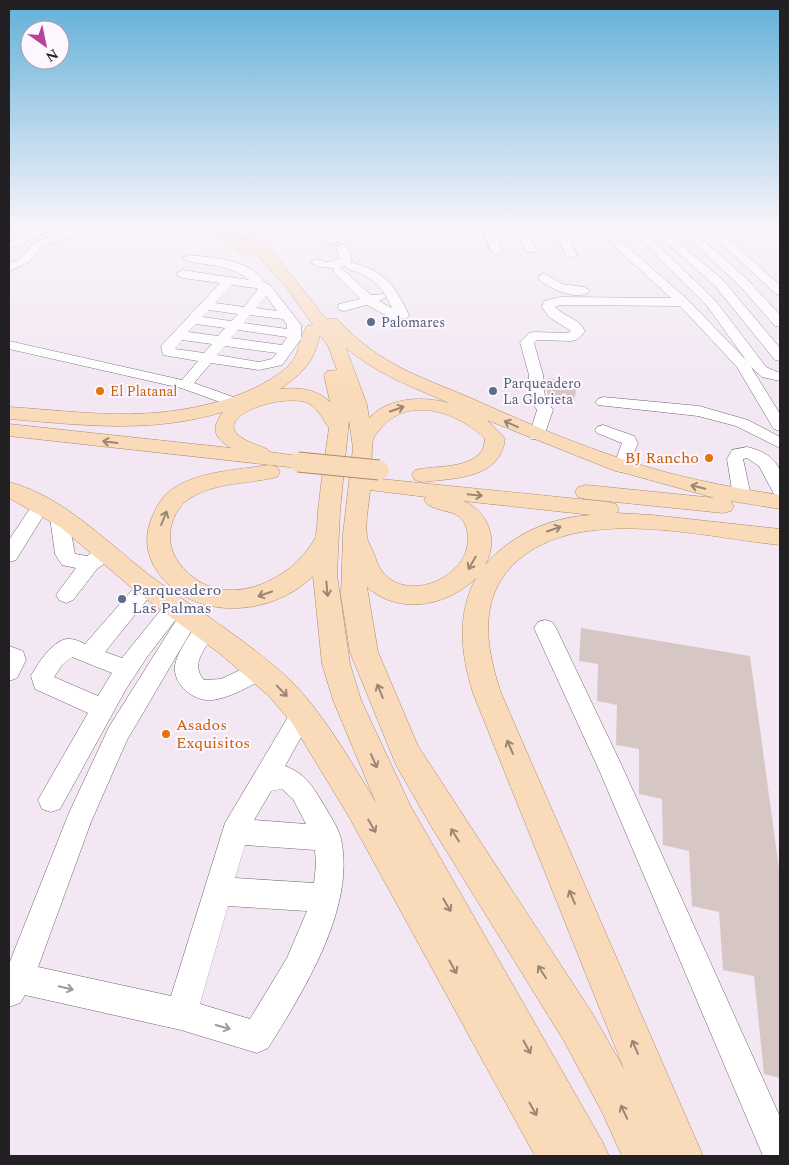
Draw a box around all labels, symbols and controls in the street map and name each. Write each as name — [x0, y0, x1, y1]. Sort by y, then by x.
north arrow — [20, 20, 70, 70]
text: N — [41, 44, 62, 67]
place label: Palomares — [381, 312, 445, 333]
marker: Palomares — [365, 316, 377, 328]
place label: Parqueadero La Glorieta — [503, 373, 581, 410]
place label: El Platanal — [110, 381, 177, 402]
marker: El Platanal — [94, 385, 106, 397]
marker: Parqueadero La Glorieta — [487, 385, 499, 397]
one-way arrow — [389, 404, 404, 413]
one-way arrow — [504, 419, 519, 429]
one-way arrow — [102, 437, 118, 447]
place label: BJ Rancho — [625, 446, 699, 470]
marker: BJ Rancho — [703, 452, 715, 464]
one-way arrow — [690, 482, 706, 491]
one-way arrow — [467, 490, 483, 500]
one-way arrow — [159, 511, 169, 526]
one-way arrow — [545, 524, 561, 534]
one-way arrow — [467, 555, 477, 570]
place label: Parqueadero Las Palmas — [132, 578, 221, 620]
one-way arrow — [322, 580, 331, 596]
one-way arrow — [258, 590, 274, 599]
marker: Parqueadero Las Palmas — [116, 593, 128, 605]
one-way arrow — [374, 684, 384, 699]
one-way arrow — [276, 685, 288, 698]
place label: Asados Exquisitos — [176, 713, 250, 755]
marker: Asados Exquisitos — [160, 728, 172, 740]
one-way arrow — [504, 740, 514, 755]
one-way arrow — [369, 753, 379, 768]
one-way arrow — [367, 819, 377, 833]
one-way arrow — [450, 828, 460, 842]
one-way arrow — [567, 890, 577, 905]
one-way arrow — [442, 898, 452, 913]
one-way arrow — [449, 959, 458, 974]
one-way arrow — [537, 965, 547, 979]
one-way arrow — [57, 984, 73, 993]
one-way arrow — [215, 1022, 231, 1032]
one-way arrow — [523, 1039, 532, 1054]
one-way arrow — [630, 1040, 640, 1055]
one-way arrow — [528, 1101, 538, 1115]
one-way arrow — [619, 1105, 628, 1120]

